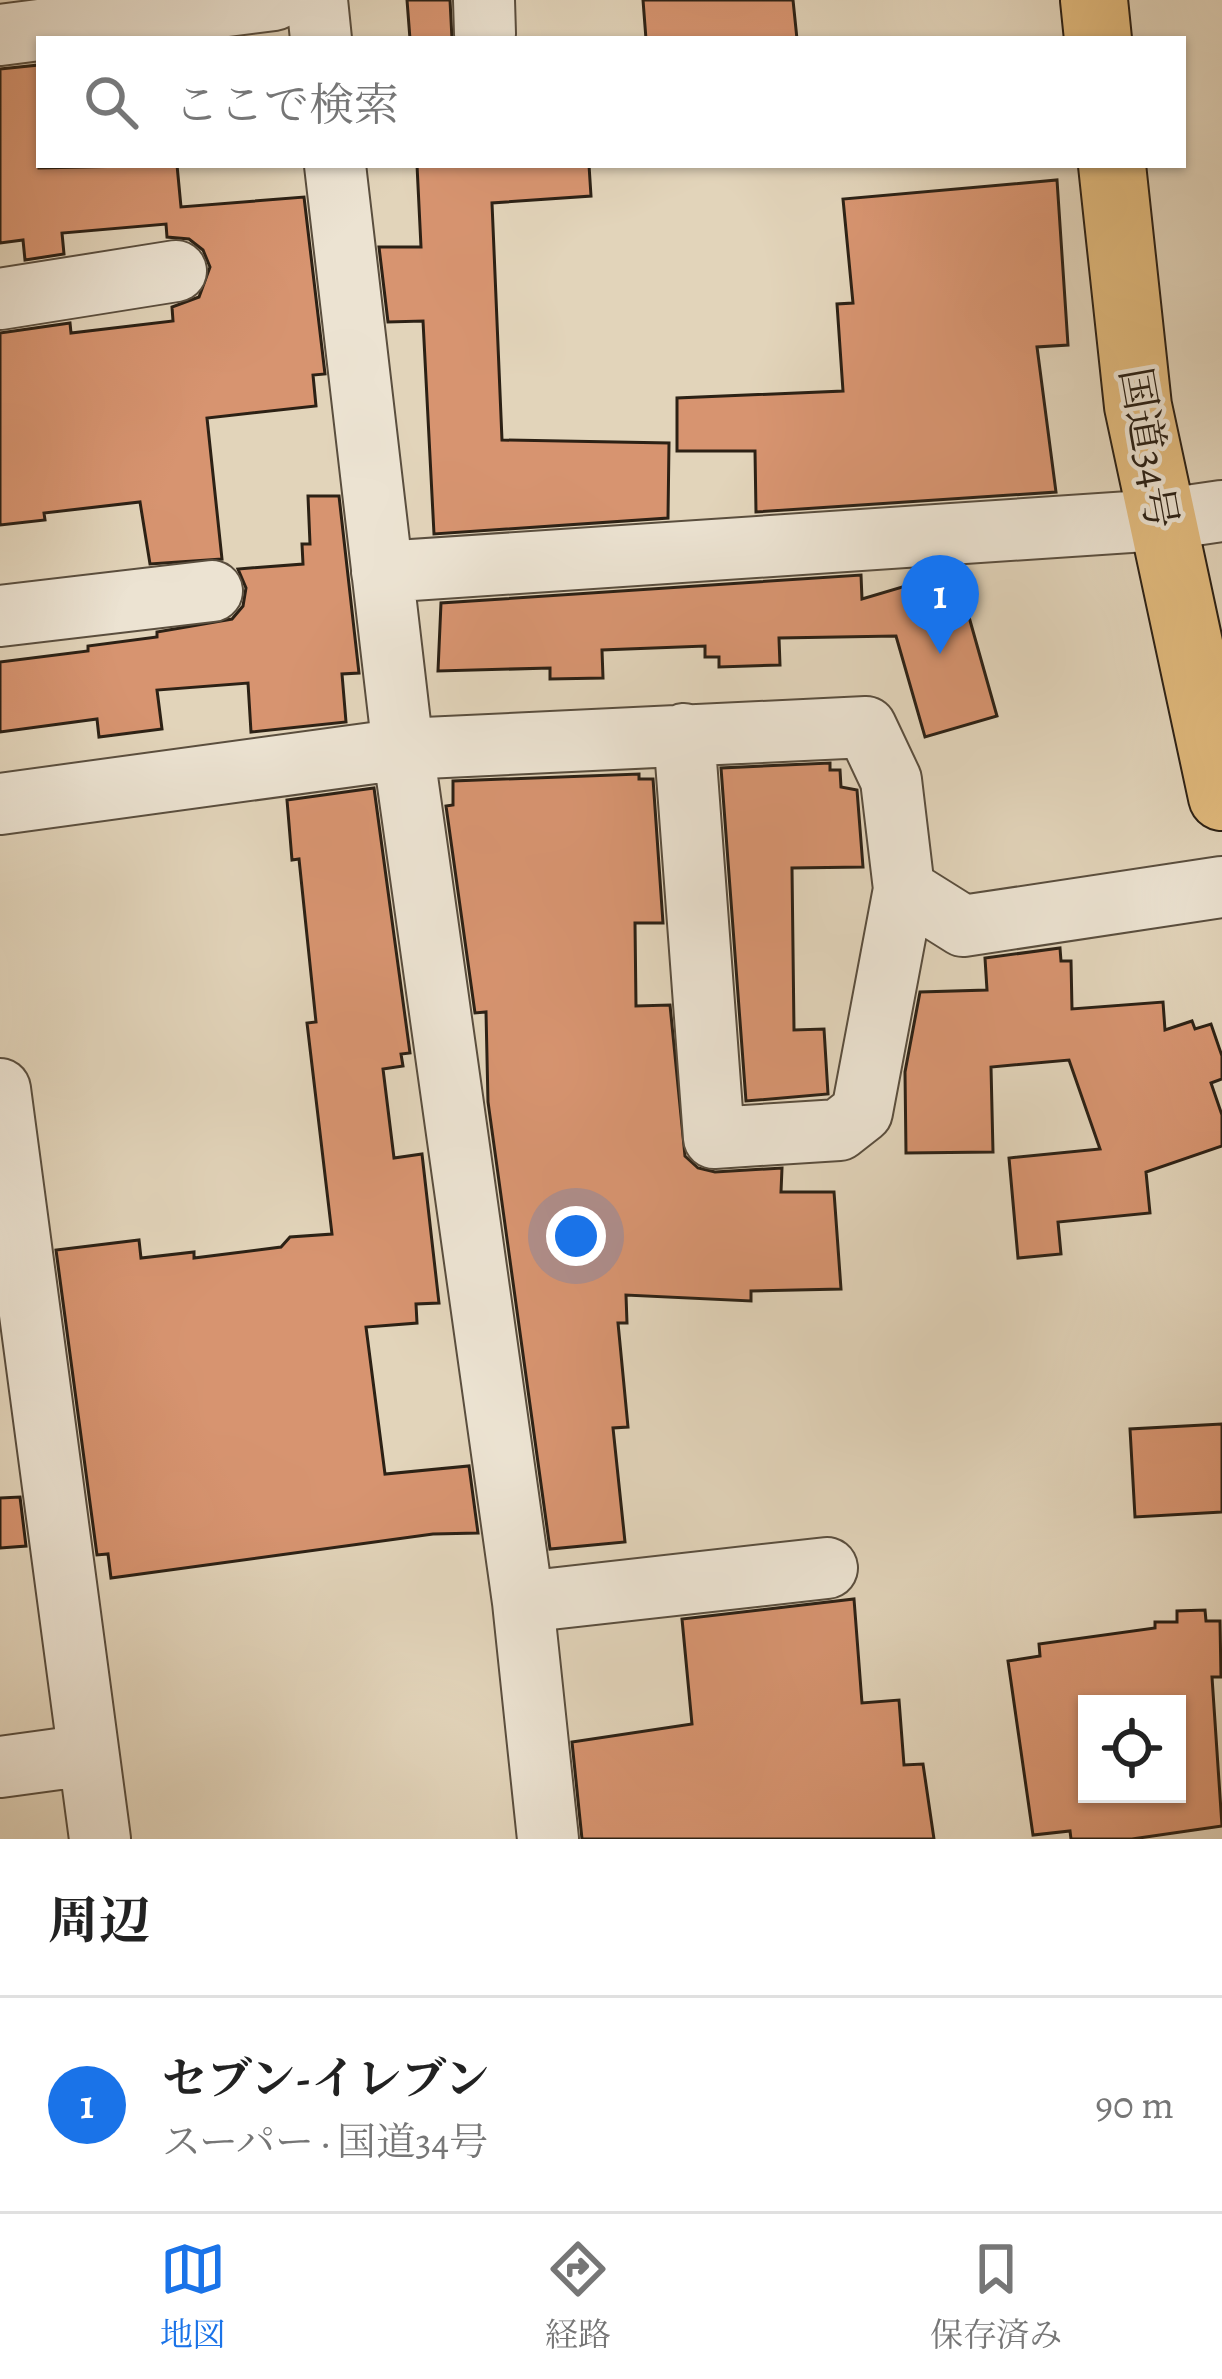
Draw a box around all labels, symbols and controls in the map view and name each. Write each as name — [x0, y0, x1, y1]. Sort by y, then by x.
search box — [36, 36, 1186, 168]
icon: search — [78, 69, 144, 135]
text: ここで検索 — [174, 74, 399, 136]
street label: 国道34号 — [1107, 363, 1191, 533]
pin: 1 — [901, 555, 979, 654]
your location — [546, 1206, 606, 1266]
map controls — [1078, 1695, 1186, 1803]
button: locate — [1078, 1695, 1186, 1803]
text: 周辺 — [48, 1886, 150, 1956]
text: セブン-イレブン — [162, 2048, 489, 2110]
text: 1 — [80, 2078, 94, 2131]
text: 90 m — [1095, 2078, 1174, 2131]
text: スーパー · 国道34号 — [162, 2115, 488, 2168]
tab: 地図 — [160, 2236, 226, 2357]
tab: 経路 — [545, 2236, 611, 2357]
tab: 保存済み — [930, 2236, 1062, 2357]

